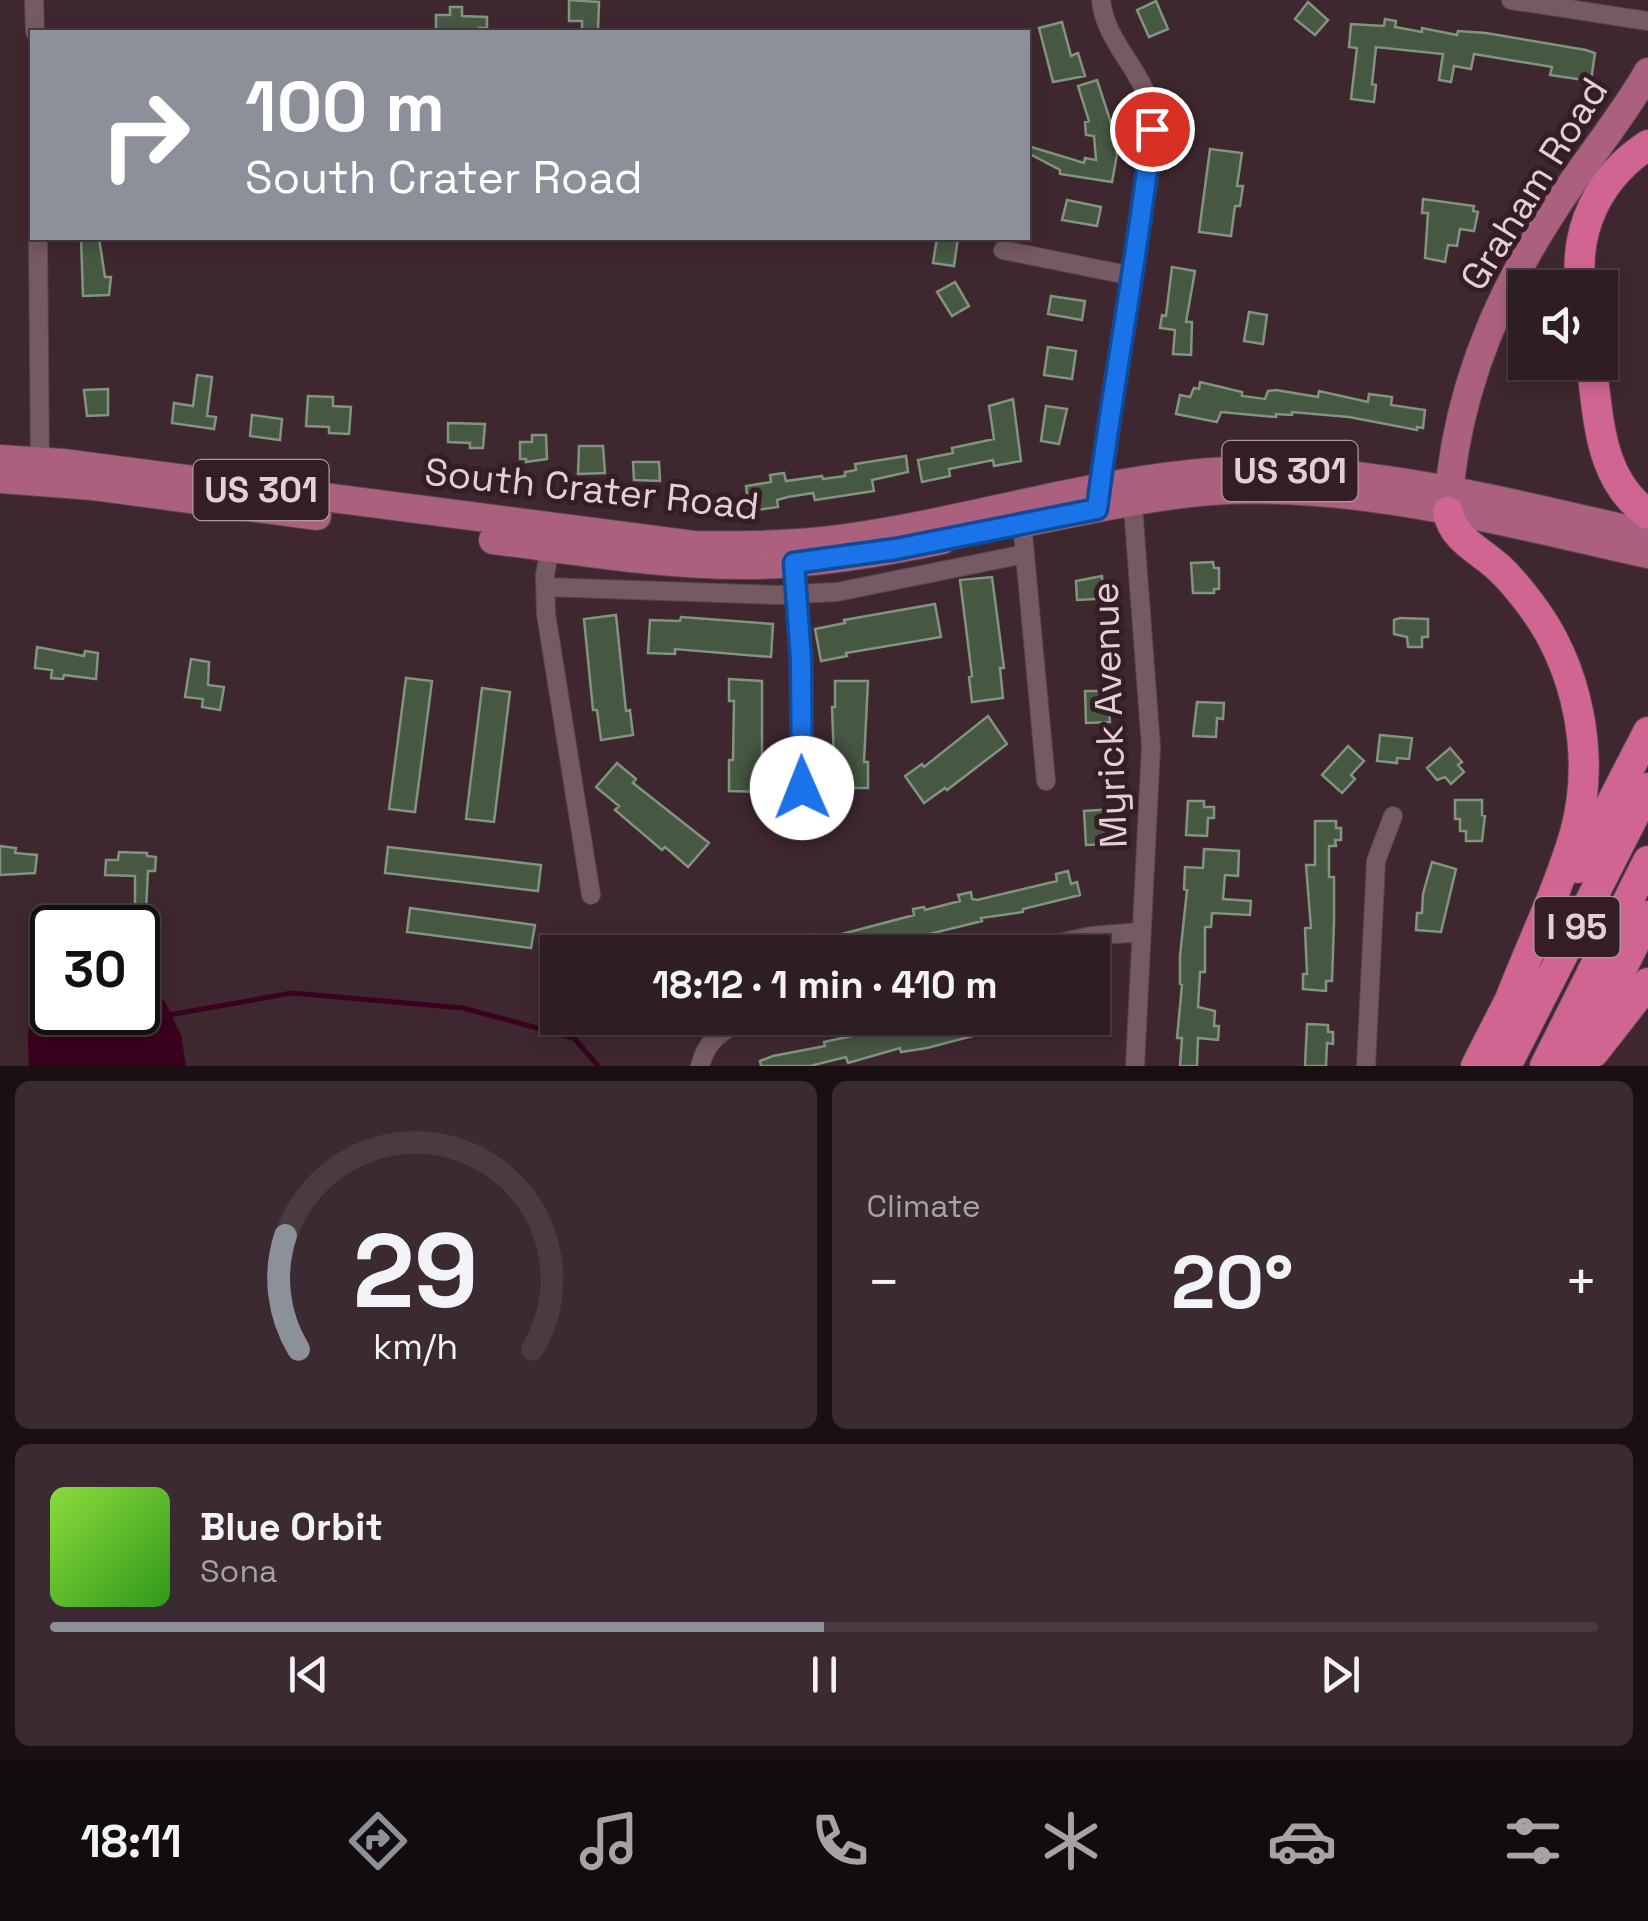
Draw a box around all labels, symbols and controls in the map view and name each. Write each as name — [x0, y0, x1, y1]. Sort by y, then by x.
text: 100 m — [245, 62, 445, 151]
street label: Graham Road — [1450, 69, 1618, 299]
icon: right — [80, 70, 210, 200]
pin — [1110, 87, 1195, 172]
icon: arrive — [1125, 102, 1180, 157]
text: South Crater Road — [245, 149, 643, 206]
map controls — [1508, 270, 1618, 380]
button: sound — [1508, 270, 1618, 380]
road number: US 301 — [1222, 441, 1358, 501]
street label: South Crater Road — [422, 448, 762, 530]
road number: US 301 — [194, 460, 328, 520]
street label: Myrick Avenue — [1080, 581, 1138, 849]
position arrow — [750, 736, 854, 840]
road number: I 95 — [1534, 897, 1620, 957]
speed limit sign: 30 — [30, 905, 160, 1035]
text: 18:12 · 1 min · 410 m — [652, 961, 998, 1009]
text: Climate — [867, 1186, 981, 1226]
text: 29 — [353, 1205, 479, 1337]
text: 20° — [1171, 1234, 1294, 1330]
text: − — [867, 1247, 901, 1317]
text: + — [1564, 1247, 1598, 1317]
text: km/h — [373, 1324, 458, 1369]
text: Blue Orbit — [200, 1503, 383, 1551]
text: Sona — [200, 1551, 277, 1591]
icon: previous — [281, 1647, 336, 1702]
icon: pause — [797, 1647, 852, 1702]
icon: next — [1313, 1647, 1368, 1702]
icon: directions — [343, 1806, 413, 1876]
icon: music — [574, 1806, 644, 1876]
icon: phone — [805, 1806, 875, 1876]
icon: climate — [1036, 1806, 1106, 1876]
icon: car — [1267, 1806, 1337, 1876]
icon: filters — [1498, 1806, 1568, 1876]
text: 18:11 — [80, 1813, 182, 1870]

